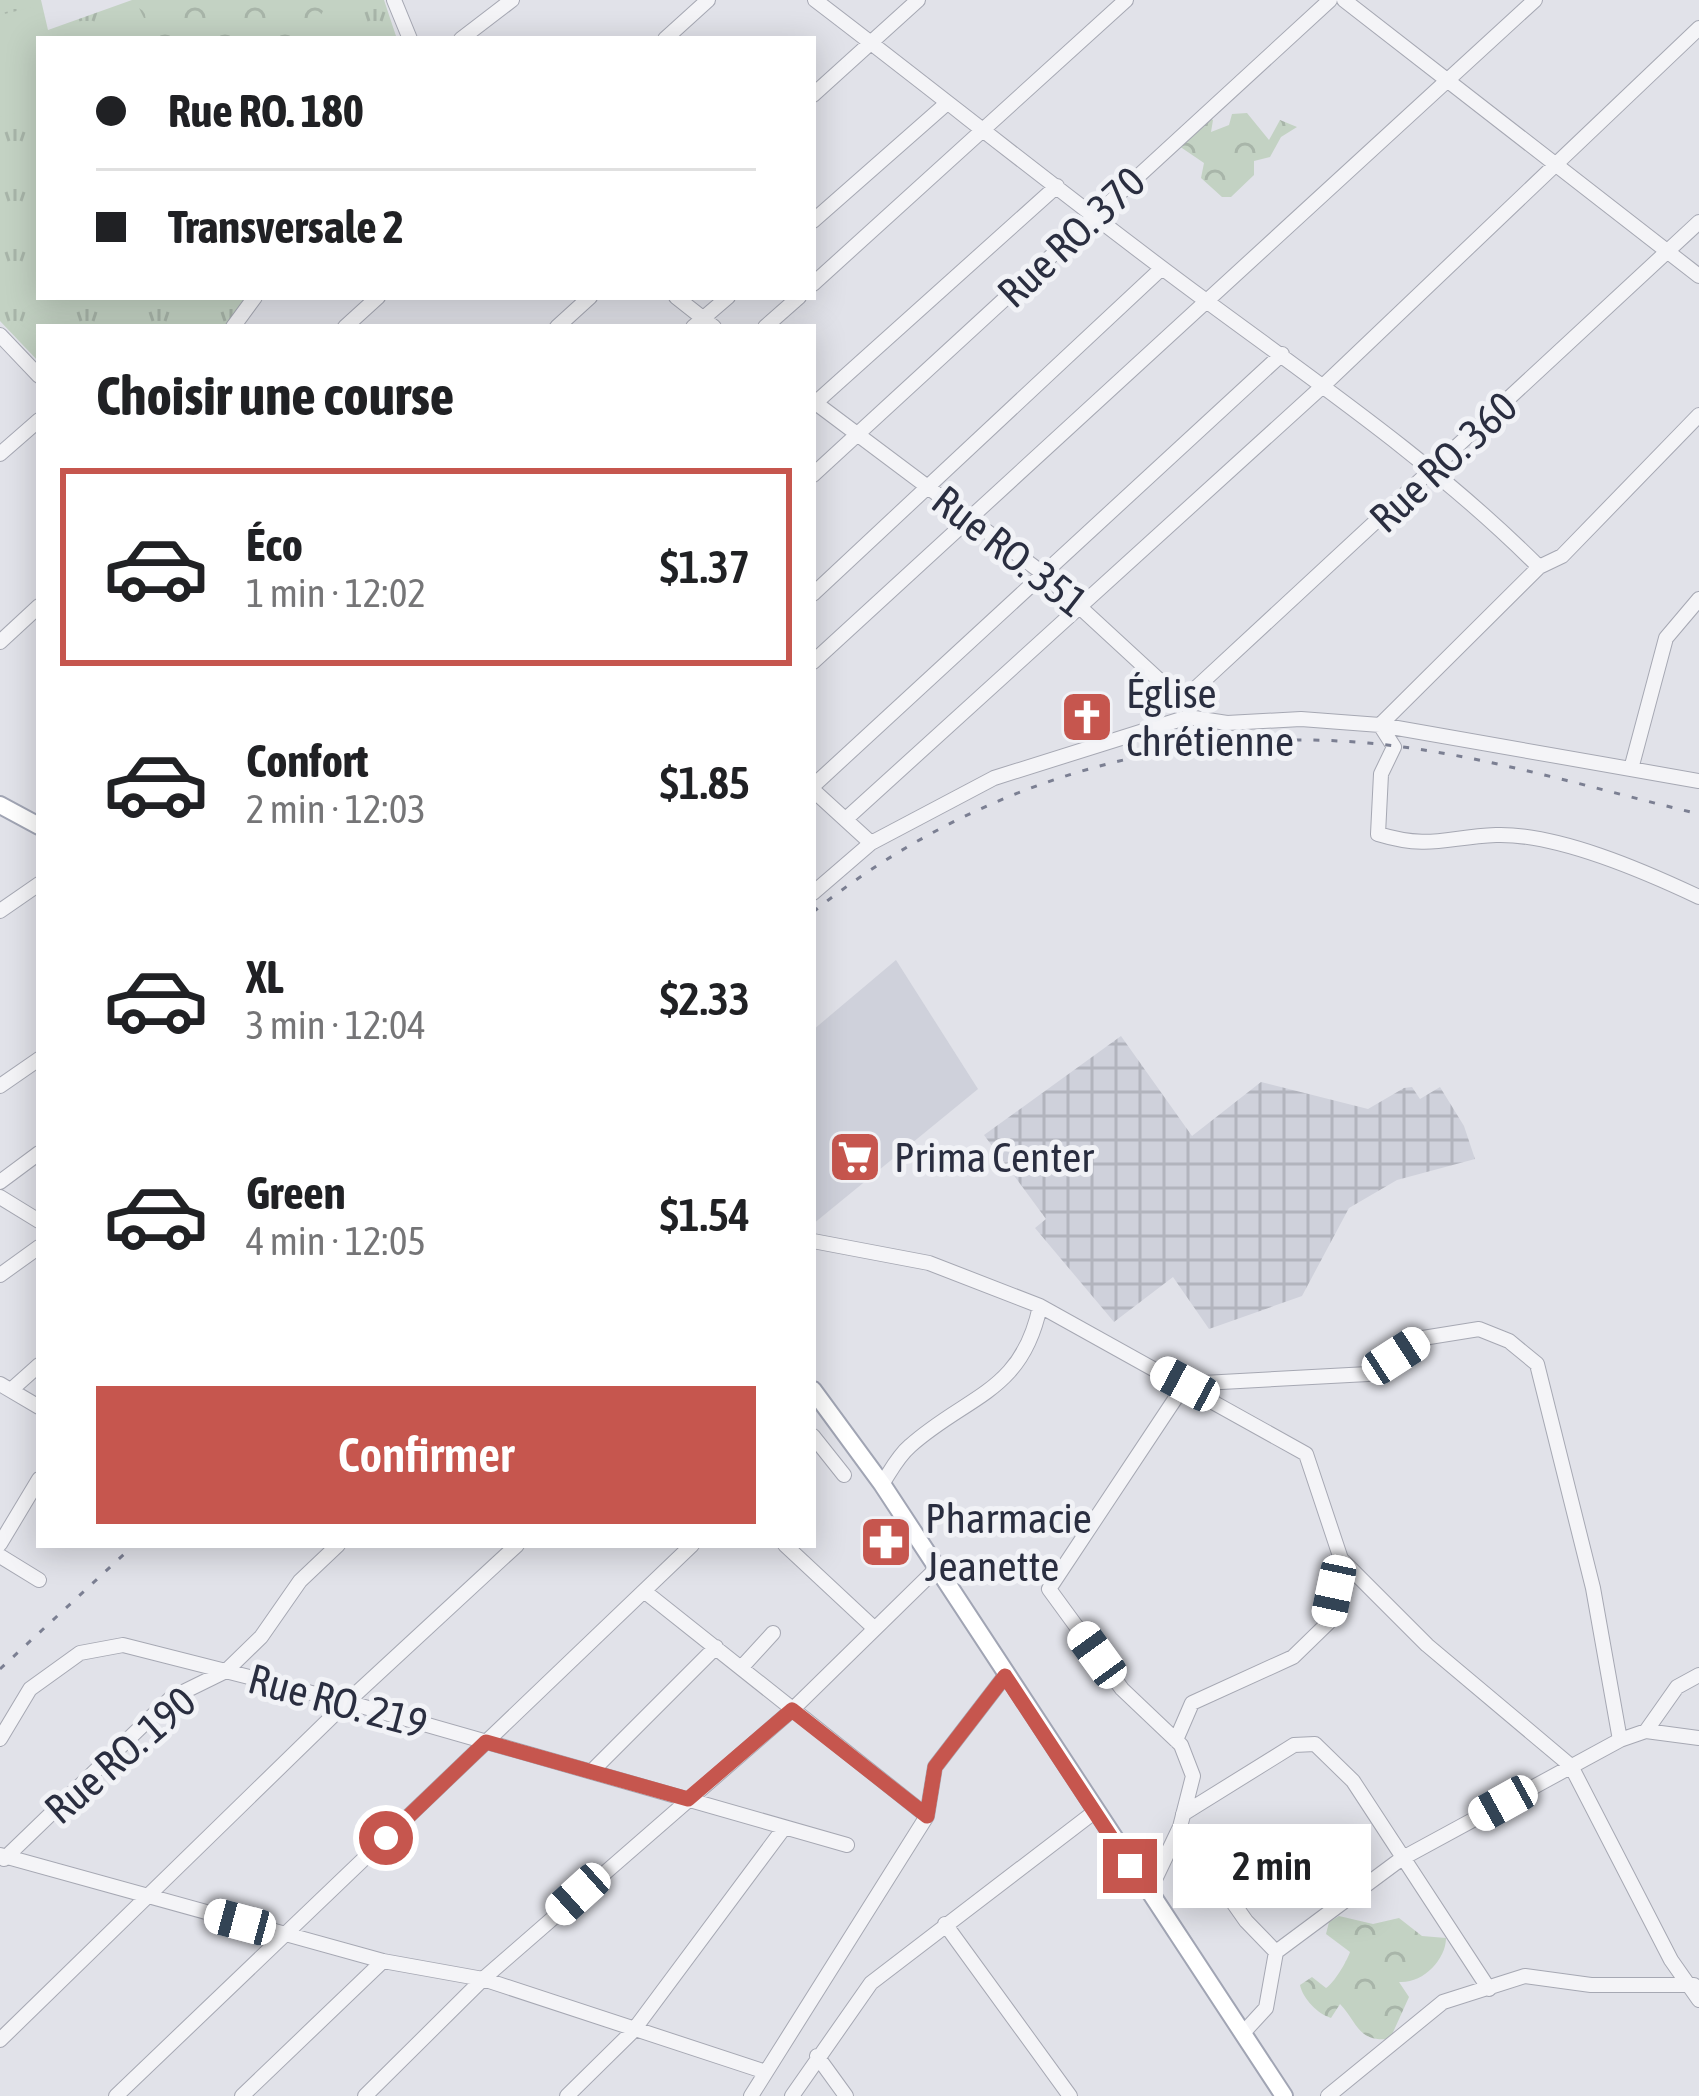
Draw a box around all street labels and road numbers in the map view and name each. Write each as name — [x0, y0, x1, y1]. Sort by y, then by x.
street label: Rue RO. 370 — [988, 157, 1154, 317]
street label: Rue RO. 360 — [1360, 382, 1526, 542]
street label: Rue RO. 351 — [923, 476, 1097, 626]
street label: Rue RO. 219 — [243, 1654, 433, 1748]
street label: Rue RO. 190 — [35, 1677, 205, 1833]

